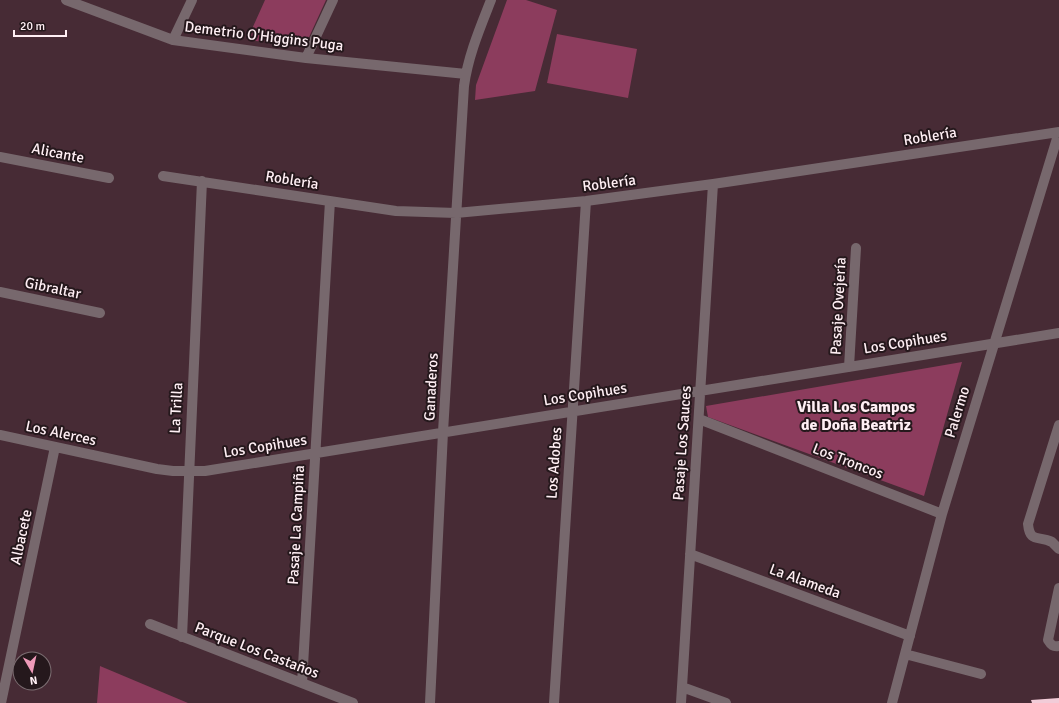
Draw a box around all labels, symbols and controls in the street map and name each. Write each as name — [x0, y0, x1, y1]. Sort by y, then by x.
scale bar — [14, 12, 66, 38]
street label: Demetrio O'Higgins Puga — [184, 17, 344, 55]
text: 20 m — [20, 19, 45, 34]
street label: Roblería — [902, 123, 958, 149]
street label: Alicante — [30, 139, 86, 167]
street label: Roblería — [264, 167, 320, 193]
street label: Roblería — [581, 171, 637, 195]
street label: Pasaje Ovejería — [826, 257, 850, 355]
street label: Gibraltar — [23, 273, 83, 303]
street label: Los Copihues — [862, 326, 948, 357]
street label: Ganaderos — [420, 352, 442, 421]
street label: Los Copihues — [542, 378, 628, 409]
street label: La Trilla — [166, 382, 186, 434]
street label: Pasaje Los Sauces — [669, 384, 695, 501]
street label: Palermo — [941, 384, 973, 440]
district label: Villa Los Campos de Doña Beatriz — [797, 397, 915, 435]
street label: Los Alerces — [24, 417, 99, 449]
street label: Los Adobes — [543, 426, 566, 500]
street label: Los Copihues — [222, 430, 308, 461]
street label: Los Troncos — [810, 439, 886, 483]
street label: Pasaje La Campiña — [284, 465, 308, 585]
street label: Albacete — [6, 508, 36, 566]
street label: La Alameda — [767, 560, 843, 602]
street label: Parque Los Castaños — [192, 618, 322, 682]
north arrow — [12, 651, 52, 691]
text: N — [29, 673, 38, 687]

